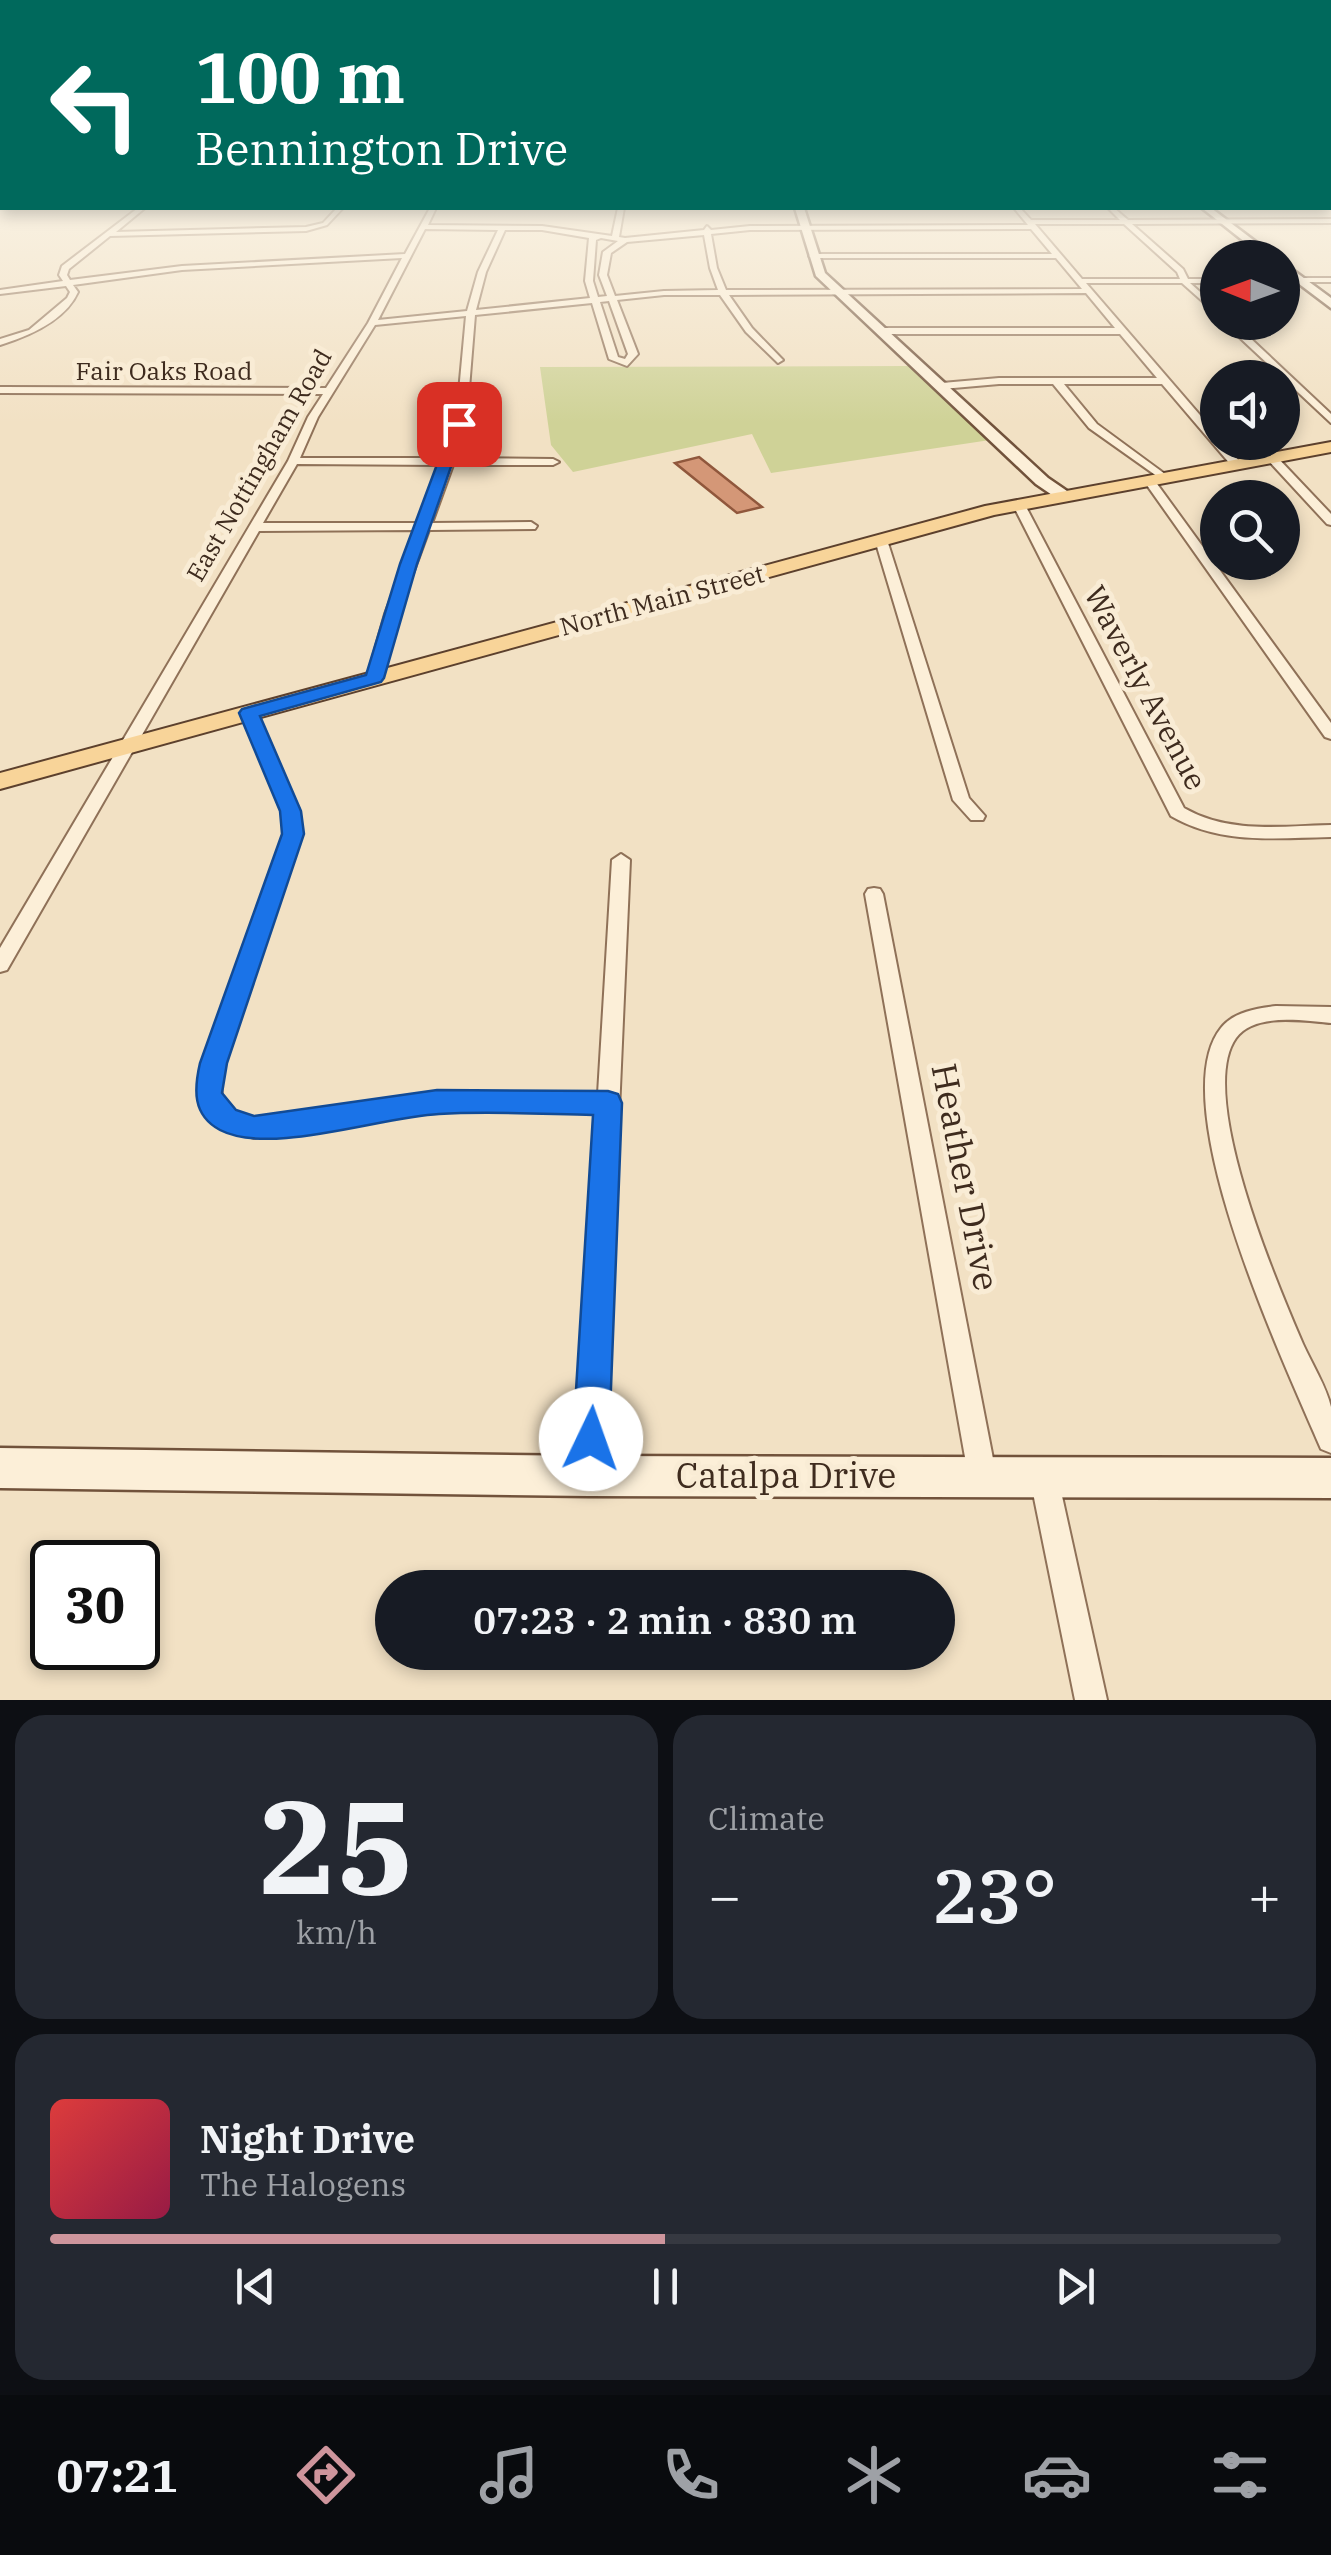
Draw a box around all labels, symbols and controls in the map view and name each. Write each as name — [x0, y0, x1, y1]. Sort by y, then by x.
text: 100 m — [195, 31, 405, 122]
icon: left — [30, 40, 160, 170]
text: Bennington Drive — [195, 119, 568, 177]
north arrow — [1200, 240, 1300, 340]
map controls — [1200, 240, 1300, 580]
street label: East Nottingham Road — [179, 343, 339, 587]
street label: Fair Oaks Road — [76, 354, 252, 387]
button: sound — [1200, 360, 1300, 460]
pin — [417, 382, 502, 467]
icon: arrive — [432, 397, 487, 452]
button: search — [1200, 480, 1300, 580]
street label: North Main Street — [556, 556, 768, 643]
street label: Waverly Avenue — [1076, 578, 1217, 796]
street label: Heather Drive — [921, 1059, 1011, 1294]
position arrow — [539, 1387, 643, 1491]
street label: Catalpa Drive — [676, 1452, 896, 1498]
speed limit sign: 30 — [30, 1540, 160, 1670]
text: 07:23 · 2 min · 830 m — [473, 1595, 857, 1644]
text: 25 — [258, 1761, 415, 1930]
text: Climate — [708, 1797, 825, 1839]
text: 23° — [932, 1846, 1057, 1944]
text: − — [708, 1860, 741, 1931]
text: + — [1248, 1860, 1281, 1931]
text: km/h — [296, 1911, 377, 1953]
text: Night Drive — [200, 2114, 415, 2163]
text: The Halogens — [200, 2163, 406, 2205]
icon: previous — [228, 2259, 283, 2314]
icon: pause — [638, 2259, 693, 2314]
icon: next — [1048, 2259, 1103, 2314]
icon: directions — [291, 2440, 361, 2510]
icon: music — [474, 2440, 544, 2510]
icon: phone — [656, 2440, 726, 2510]
icon: climate — [839, 2440, 909, 2510]
icon: car — [1022, 2440, 1092, 2510]
icon: filters — [1205, 2440, 1275, 2510]
text: 07:21 — [56, 2446, 178, 2504]

